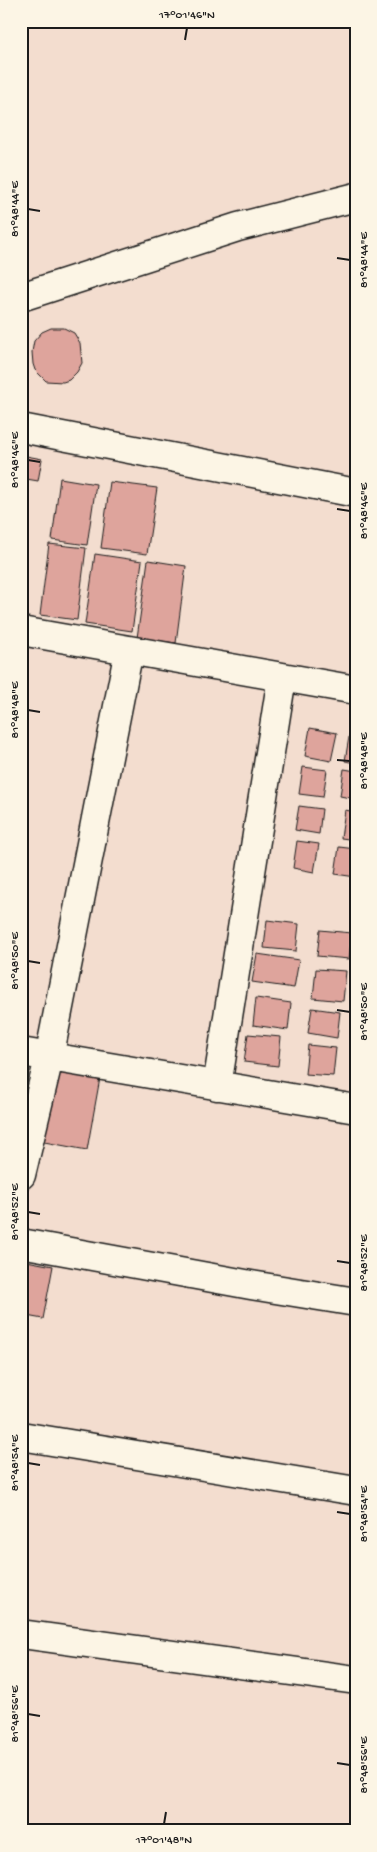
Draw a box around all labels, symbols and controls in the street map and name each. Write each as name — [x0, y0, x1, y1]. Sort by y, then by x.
text: 17°01'46"N — [158, 9, 215, 23]
text: 81°48'44"E — [9, 181, 23, 237]
text: 81°48'44"E — [358, 232, 372, 288]
text: 81°48'46"E — [9, 431, 23, 488]
text: 81°48'46"E — [358, 482, 372, 539]
text: 81°48'48"E — [9, 681, 23, 738]
text: 81°48'48"E — [358, 732, 372, 789]
text: 81°48'50"E — [9, 932, 23, 990]
text: 81°48'50"E — [358, 983, 372, 1041]
text: 81°48'52"E — [9, 1183, 23, 1240]
text: 81°48'52"E — [358, 1234, 372, 1291]
text: 81°48'54"E — [9, 1434, 23, 1491]
text: 81°48'54"E — [358, 1485, 372, 1542]
text: 81°48'56"E — [9, 1685, 23, 1742]
text: 81°48'56"E — [358, 1736, 372, 1793]
text: 17°01'48"N — [135, 1834, 192, 1848]

